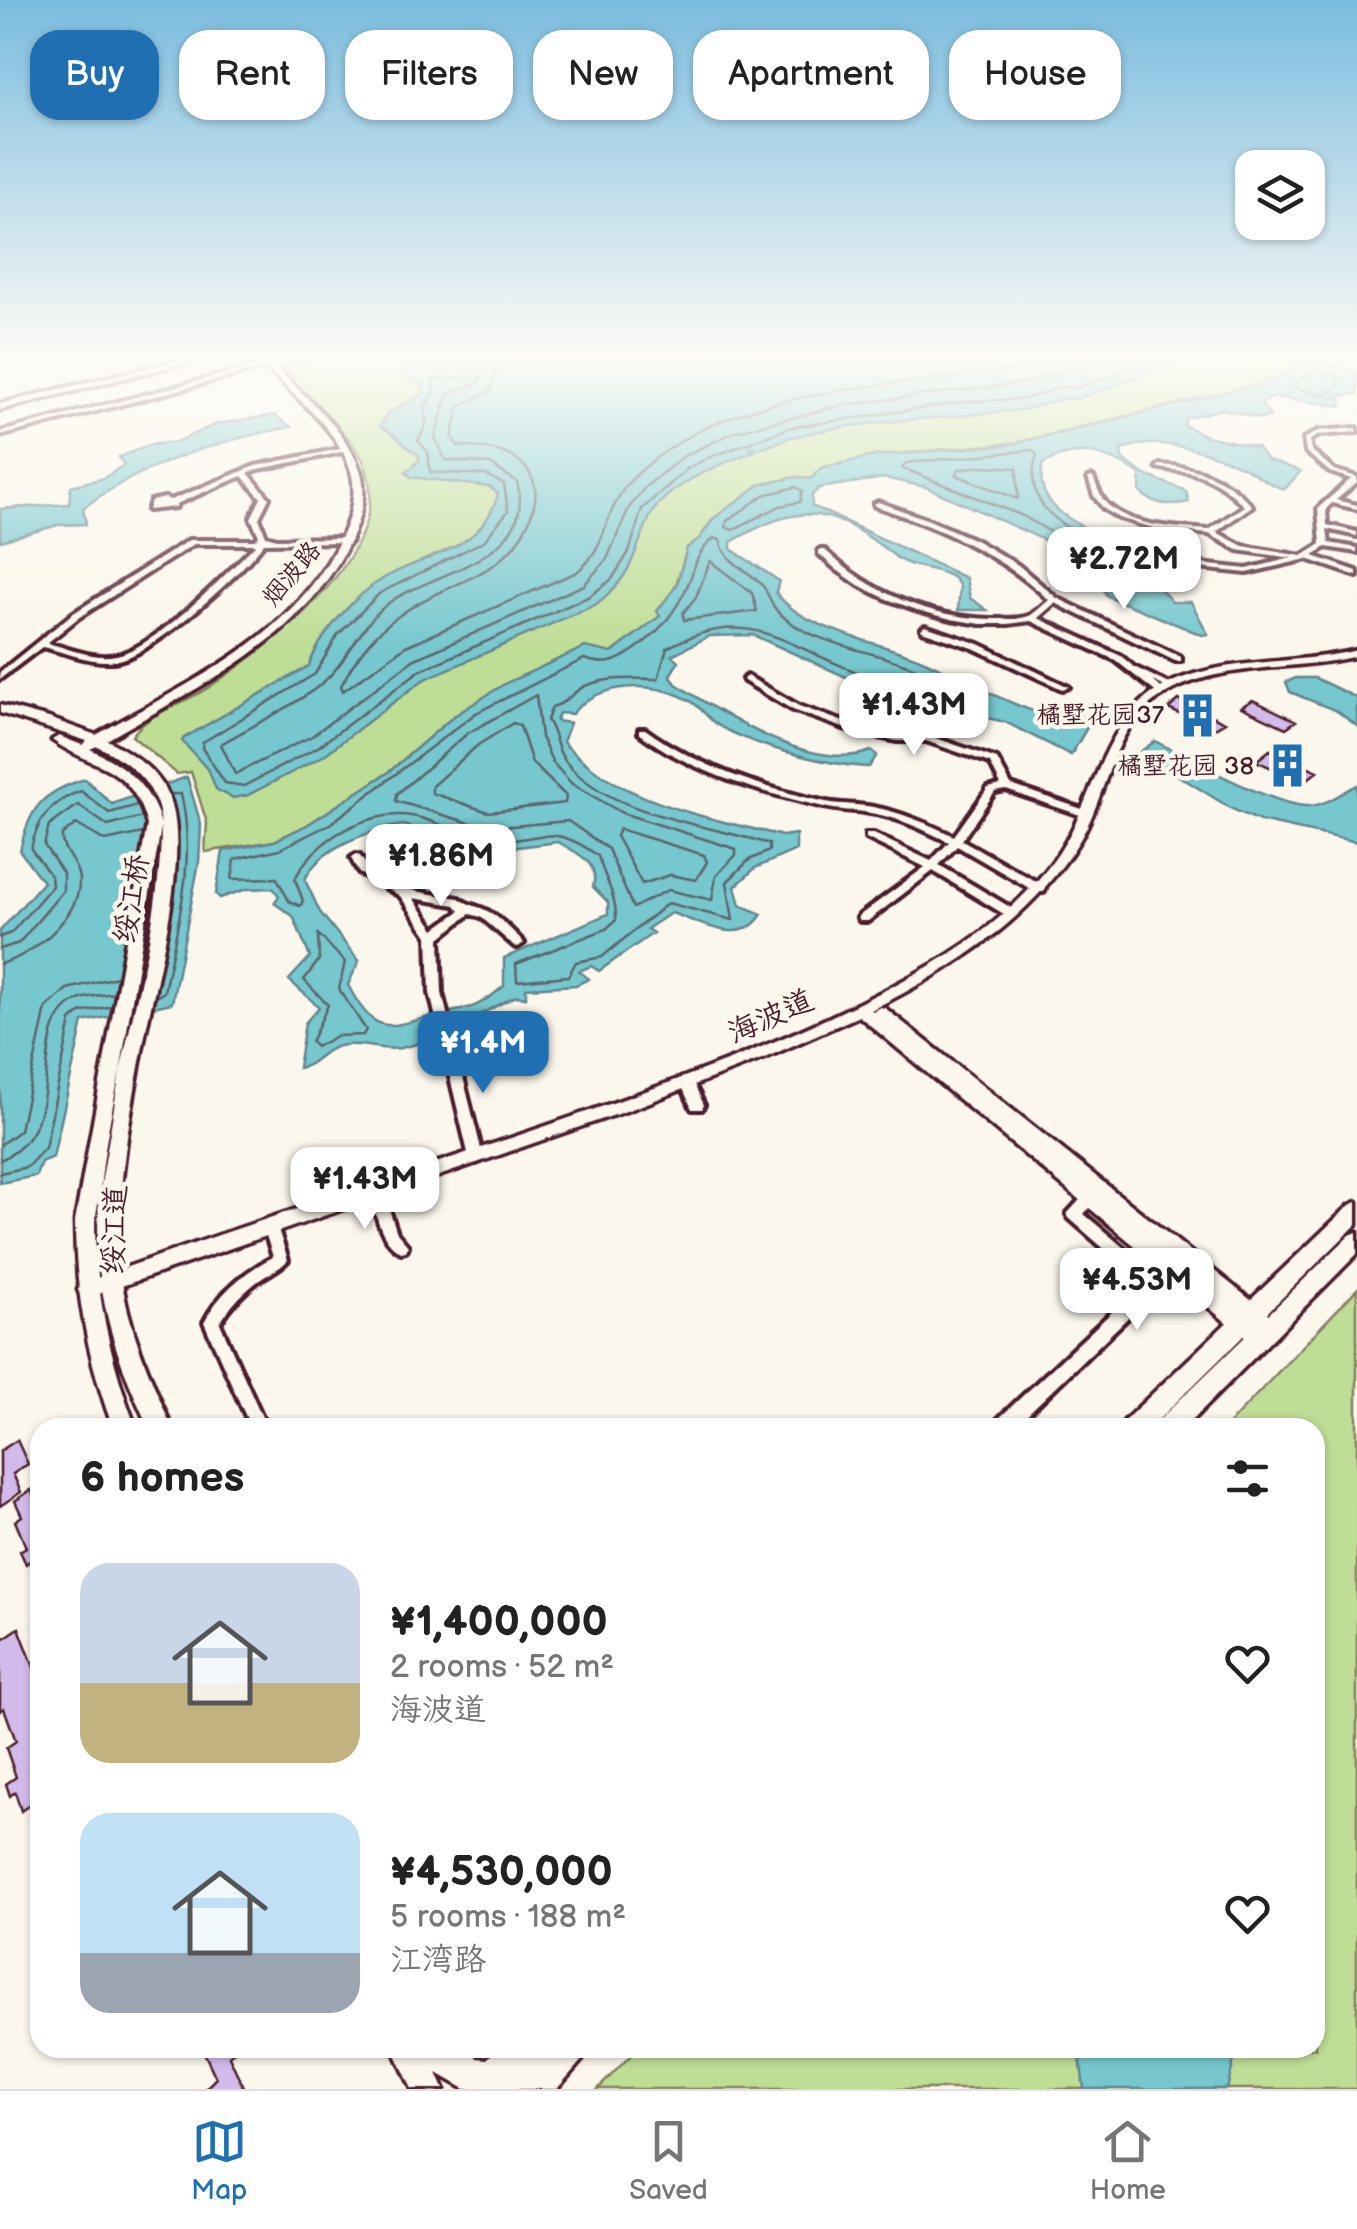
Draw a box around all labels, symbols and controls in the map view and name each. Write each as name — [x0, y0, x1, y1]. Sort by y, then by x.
chip: Buy — [30, 30, 159, 120]
chip: Rent — [179, 30, 325, 120]
chip: Filters — [345, 30, 513, 120]
chip: New — [533, 30, 673, 120]
chip: Apartment — [693, 30, 929, 120]
chip: House — [949, 30, 1121, 120]
map controls — [1235, 150, 1325, 240]
button: layers — [1235, 150, 1325, 240]
pin: ¥2.72M — [1043, 527, 1205, 612]
street label: 烟波路 — [256, 535, 328, 613]
text: ¥2.72M — [1069, 540, 1179, 579]
pin: ¥1.43M — [833, 673, 995, 758]
text: ¥1.43M — [861, 686, 967, 725]
building icon: 橘墅花园37 — [1173, 691, 1221, 739]
place label: 橘墅花园37 — [1036, 700, 1165, 731]
building icon: 橘墅花园 38 — [1263, 742, 1311, 790]
place label: 橘墅花园 38 — [1117, 751, 1254, 782]
pin: ¥1.86M — [360, 824, 522, 909]
text: ¥1.86M — [388, 837, 494, 876]
street label: 绥江桥 — [107, 852, 157, 946]
street label: 海波道 — [723, 982, 819, 1052]
pin: ¥1.4M — [413, 1011, 553, 1096]
text: ¥1.4M — [440, 1024, 526, 1063]
pin: ¥1.43M — [284, 1147, 446, 1232]
text: ¥1.43M — [312, 1160, 418, 1199]
street label: 绥江道 — [95, 1184, 135, 1276]
pin: ¥4.53M — [1056, 1248, 1218, 1333]
text: ¥4.53M — [1082, 1261, 1192, 1300]
icon: filters — [1220, 1451, 1275, 1506]
text: 6 homes — [80, 1453, 244, 1504]
text: ¥1,400,000 — [390, 1597, 608, 1648]
icon: home — [160, 1603, 280, 1723]
icon: heart — [1220, 1636, 1275, 1691]
text: 2 rooms · 52 m² — [390, 1648, 614, 1687]
text: 海波道 — [390, 1691, 486, 1730]
text: ¥4,530,000 — [390, 1847, 613, 1898]
icon: home — [160, 1853, 280, 1973]
icon: heart — [1220, 1886, 1275, 1941]
text: 5 rooms · 188 m² — [390, 1898, 626, 1937]
text: 江湾路 — [390, 1941, 486, 1980]
tab: Map — [191, 2114, 247, 2207]
tab: Saved — [629, 2114, 708, 2207]
tab: Home — [1090, 2114, 1166, 2207]

